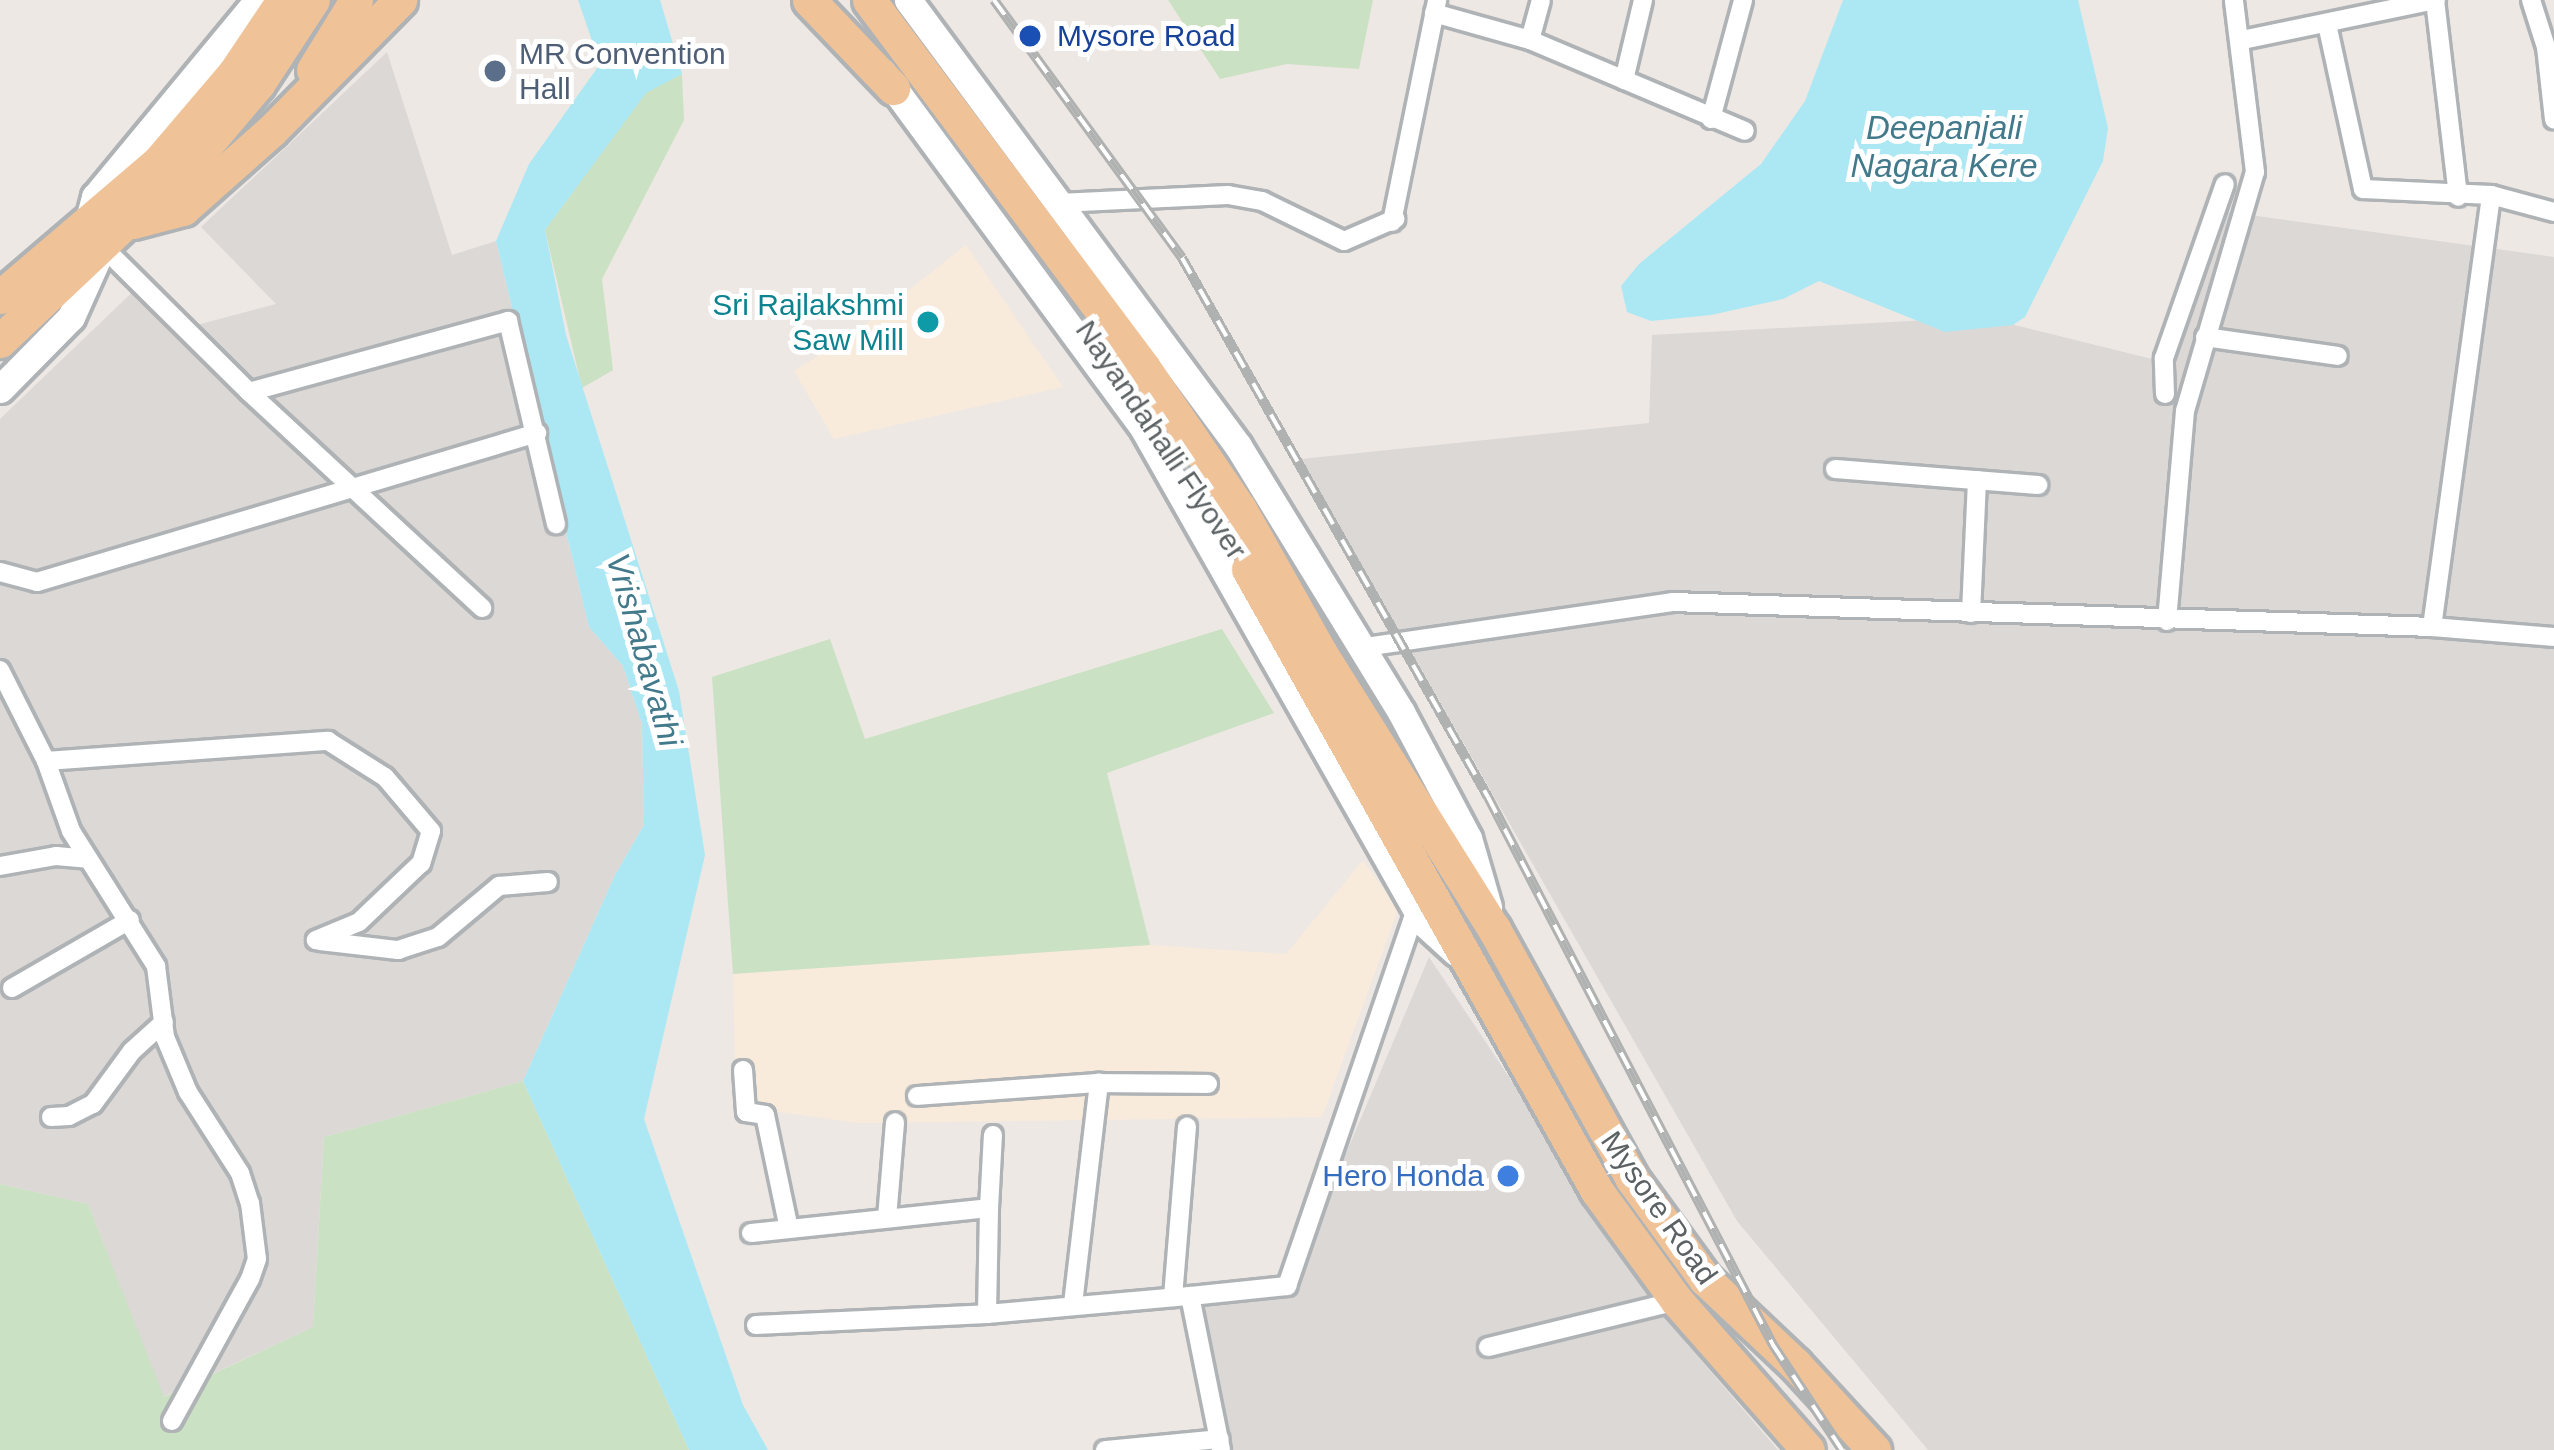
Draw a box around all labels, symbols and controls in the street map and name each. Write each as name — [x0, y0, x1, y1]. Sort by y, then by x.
place label: Mysore Road — [1057, 18, 1235, 54]
marker: Mysore Road — [1014, 20, 1046, 52]
place label: MR Convention Hall — [519, 36, 726, 106]
marker: MR Convention Hall — [482, 58, 508, 84]
water label: Deepanjali Nagara Kere — [1850, 108, 2038, 186]
place label: Sri Rajlakshmi Saw Mill — [712, 287, 904, 358]
marker: Sri Rajlakshmi Saw Mill — [915, 309, 941, 335]
street label: Nayandahalli Flyover — [1068, 314, 1254, 566]
water label: Vrishabavathi — [597, 549, 691, 751]
street label: Mysore Road — [1593, 1125, 1725, 1291]
place label: Hero Honda — [1322, 1158, 1484, 1194]
marker: Hero Honda — [1495, 1163, 1521, 1189]

